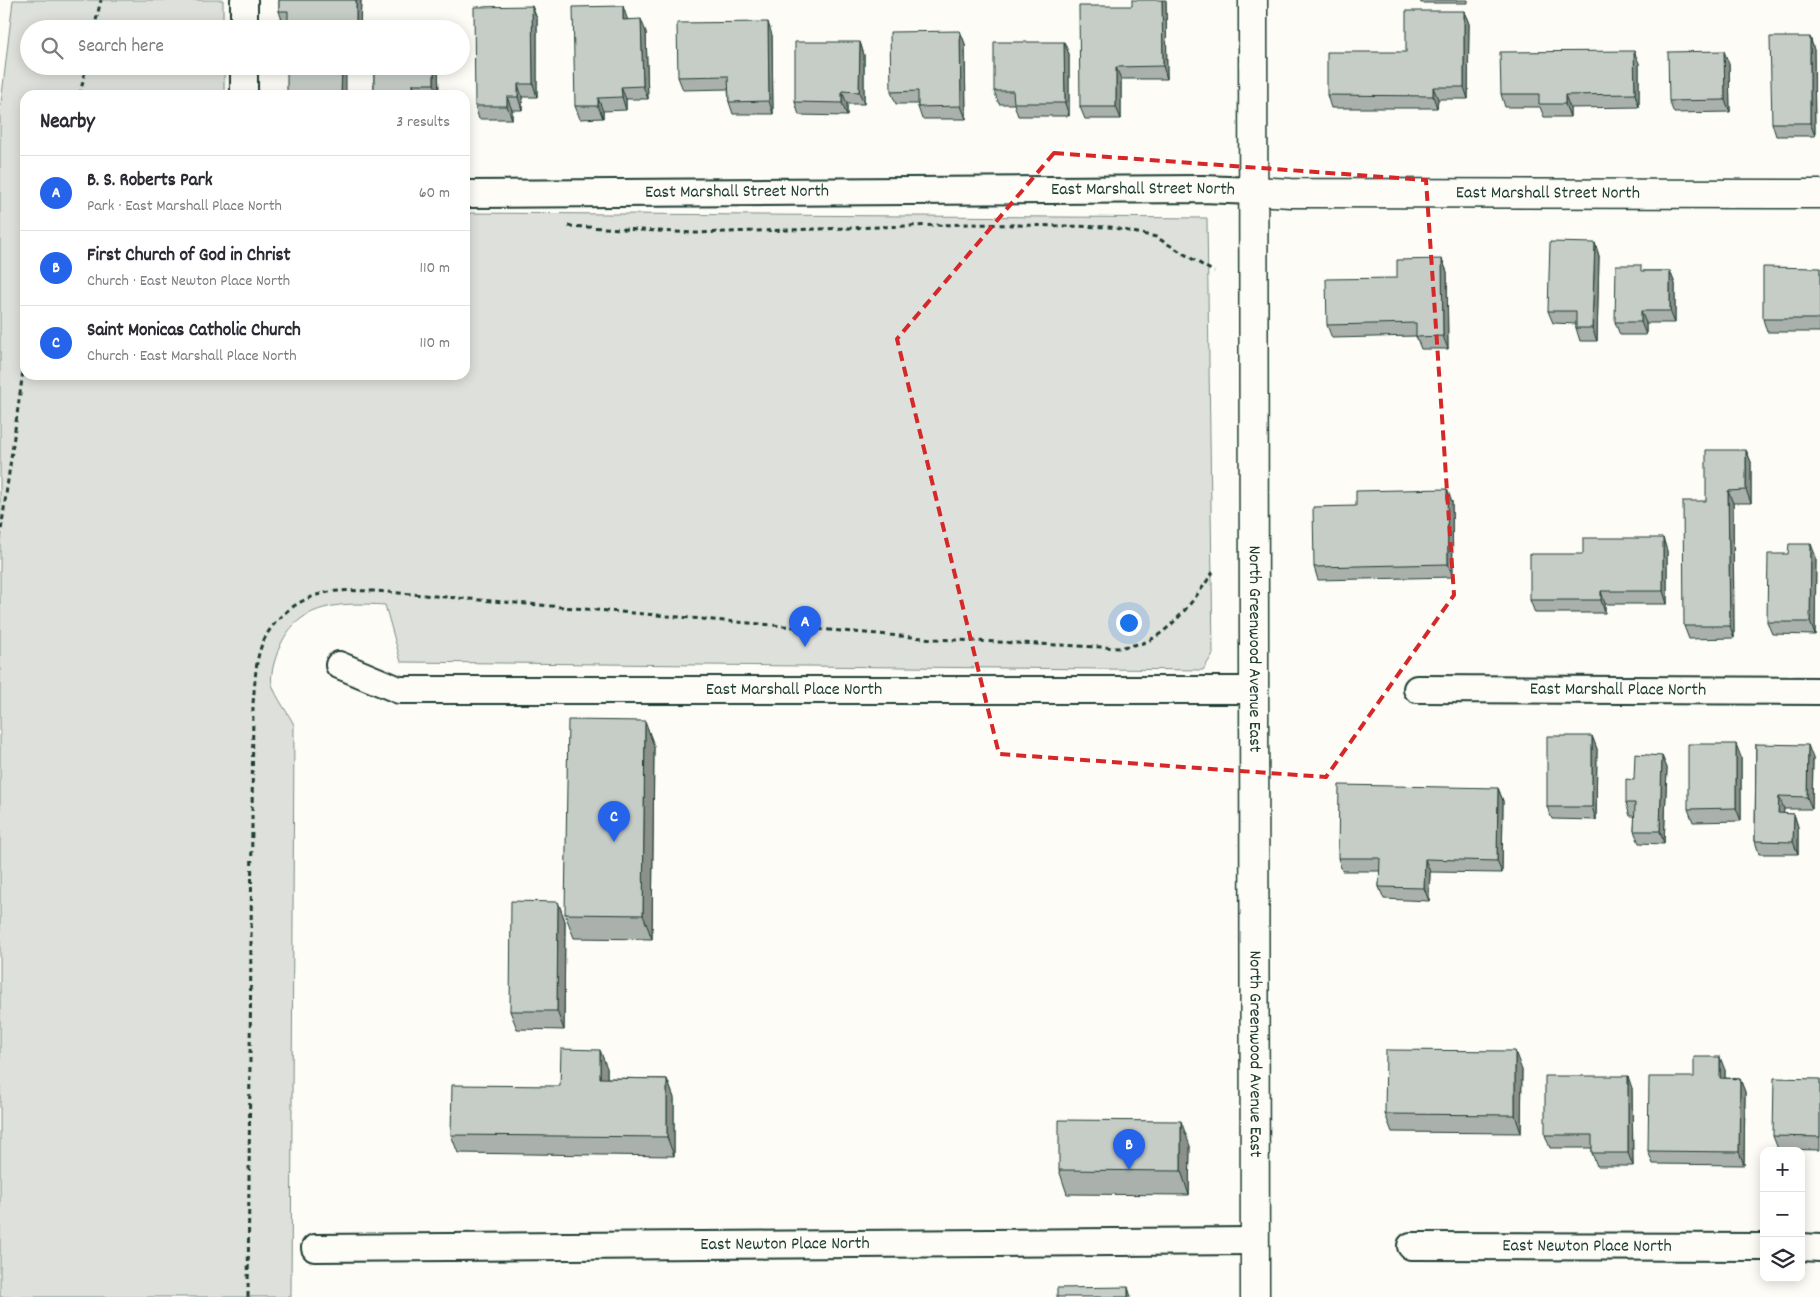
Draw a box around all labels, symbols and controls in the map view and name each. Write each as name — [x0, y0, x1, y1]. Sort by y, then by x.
search box — [20, 20, 470, 75]
icon: search — [38, 34, 66, 62]
text: Search here — [78, 34, 164, 61]
text: Nearby — [40, 108, 95, 138]
text: 3 results — [396, 111, 450, 134]
text: B. S. Roberts Park — [87, 168, 212, 195]
street label: East Marshall Street North — [1051, 176, 1236, 203]
street label: East Marshall Street North — [645, 179, 829, 205]
street label: East Marshall Street North — [1456, 181, 1640, 206]
text: A — [52, 182, 60, 205]
text: 60 m — [419, 182, 450, 205]
text: Park · East Marshall Place North — [87, 195, 282, 218]
text: First Church of God in Christ — [87, 243, 290, 270]
text: B — [52, 257, 60, 280]
text: 110 m — [420, 257, 450, 280]
text: Church · East Newton Place North — [87, 270, 290, 293]
text: Saint Monicas Catholic Church — [87, 318, 301, 345]
text: C — [52, 332, 60, 355]
text: 110 m — [420, 332, 450, 355]
text: Church · East Marshall Place North — [87, 345, 296, 368]
street label: North Greenwood Avenue East — [1241, 545, 1267, 753]
pin: A — [789, 606, 821, 647]
your location — [1116, 610, 1142, 636]
street label: East Marshall Place North — [1530, 677, 1706, 703]
street label: East Marshall Place North — [706, 678, 882, 703]
pin: C — [598, 801, 630, 842]
street label: North Greenwood Avenue East — [1242, 950, 1267, 1158]
pin: B — [1113, 1129, 1145, 1170]
map controls — [1760, 1147, 1805, 1282]
button: + — [1760, 1147, 1805, 1192]
button: − — [1760, 1192, 1805, 1237]
street label: East Newton Place North — [700, 1231, 870, 1258]
street label: East Newton Place North — [1502, 1234, 1672, 1259]
button: layers — [1760, 1237, 1805, 1282]

